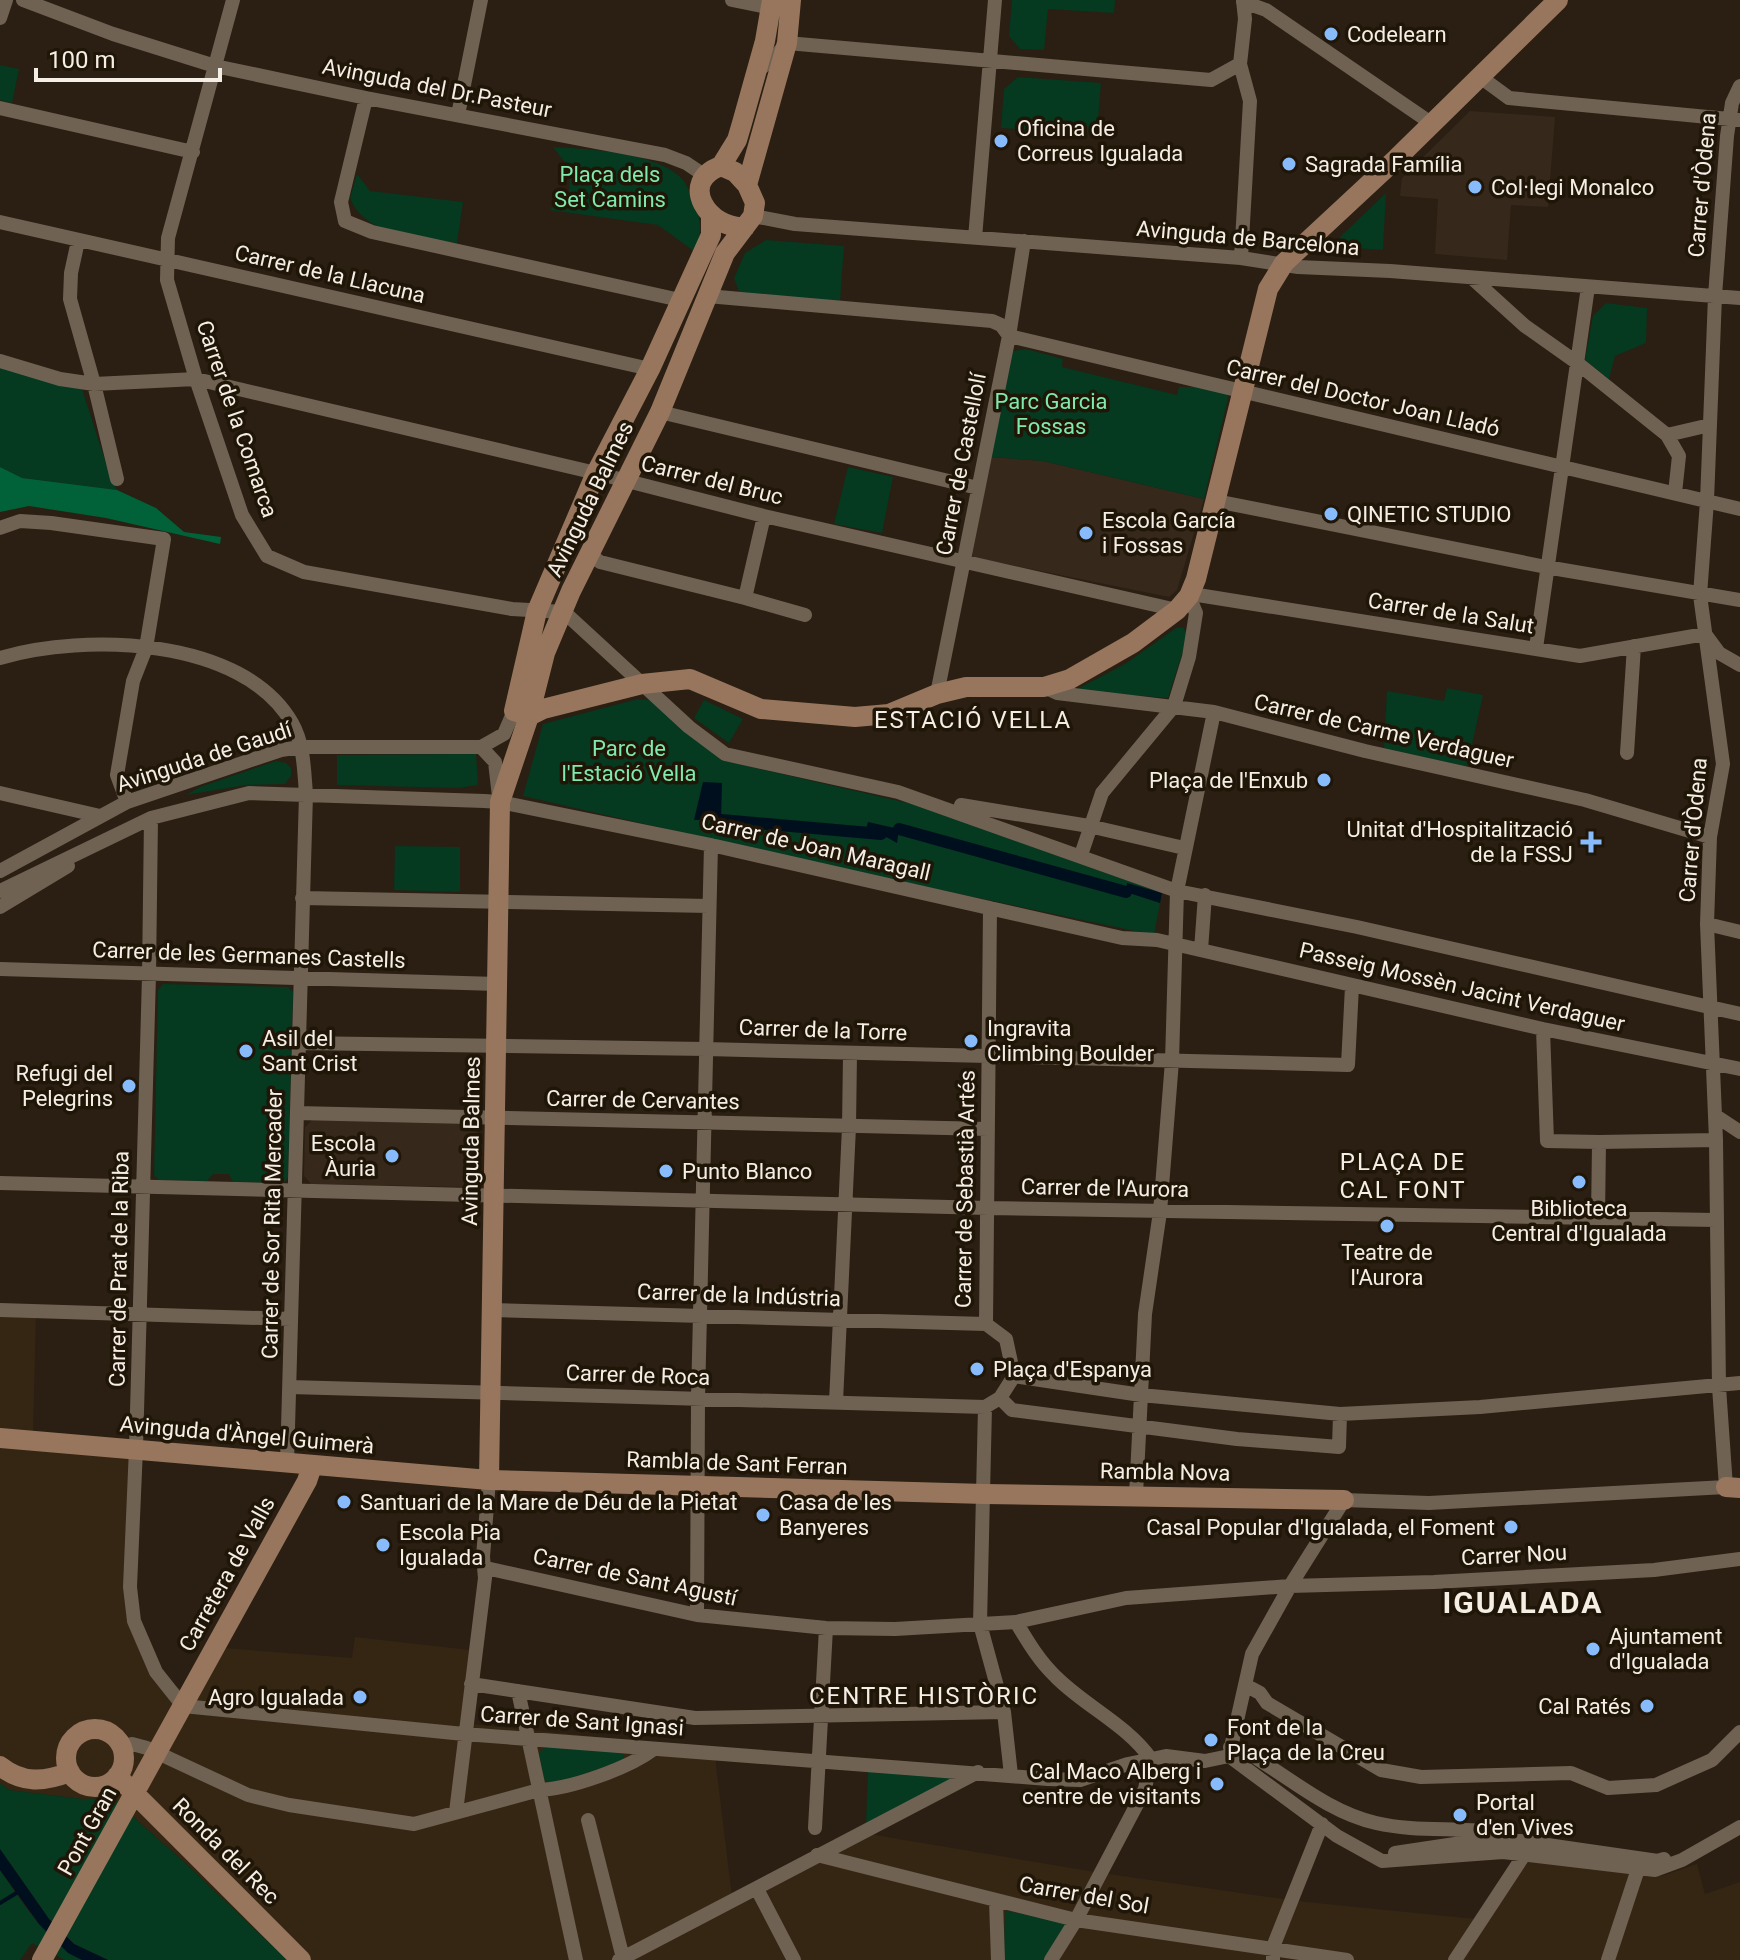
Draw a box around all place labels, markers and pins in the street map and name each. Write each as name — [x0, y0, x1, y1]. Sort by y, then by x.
place label: Codelearn — [1347, 22, 1447, 47]
marker: Codelearn — [1322, 25, 1340, 43]
place label: Oficina de Correus Igualada — [1017, 116, 1183, 166]
marker: Oficina de Correus Igualada — [992, 132, 1010, 150]
place label: Sagrada Família — [1305, 152, 1462, 177]
marker: Sagrada Família — [1280, 155, 1298, 173]
place label: Col·legi Monalco — [1491, 175, 1654, 200]
marker: Col·legi Monalco — [1466, 178, 1484, 196]
place label: QINETIC STUDIO — [1347, 502, 1511, 527]
marker: QINETIC STUDIO — [1322, 505, 1340, 523]
place label: Escola García i Fossas — [1102, 508, 1236, 558]
marker: Escola García i Fossas — [1077, 524, 1095, 542]
place label: Plaça de l'Enxub — [1149, 768, 1308, 793]
marker: Plaça de l'Enxub — [1315, 771, 1333, 789]
place label: Unitat d'Hospitalització de la FSSJ — [1347, 817, 1573, 867]
marker: Unitat d'Hospitalització de la FSSJ — [1580, 831, 1602, 853]
place label: Ingravita Climbing Boulder — [987, 1016, 1155, 1066]
place label: Asil del Sant Crist — [262, 1026, 358, 1076]
marker: Ingravita Climbing Boulder — [962, 1032, 980, 1050]
marker: Asil del Sant Crist — [237, 1042, 255, 1060]
place label: Refugi del Pelegrins — [15, 1061, 113, 1111]
marker: Refugi del Pelegrins — [120, 1077, 138, 1095]
place label: Escola Àuria — [311, 1131, 376, 1181]
marker: Escola Àuria — [383, 1147, 401, 1165]
place label: Punto Blanco — [682, 1159, 812, 1184]
marker: Punto Blanco — [657, 1162, 675, 1180]
marker: Biblioteca Central d'Igualada — [1570, 1173, 1588, 1191]
place label: Biblioteca Central d'Igualada — [1491, 1196, 1667, 1246]
marker: Teatre de l'Aurora — [1378, 1217, 1396, 1235]
place label: Teatre de l'Aurora — [1341, 1240, 1433, 1290]
place label: Plaça d'Espanya — [993, 1357, 1152, 1382]
marker: Plaça d'Espanya — [968, 1360, 986, 1378]
place label: Santuari de la Mare de Déu de la Pietat — [360, 1490, 737, 1515]
place label: Casa de les Banyeres — [779, 1490, 892, 1540]
marker: Santuari de la Mare de Déu de la Pietat — [335, 1493, 353, 1511]
marker: Casa de les Banyeres — [754, 1506, 772, 1524]
place label: Casal Popular d'Igualada, el Foment — [1146, 1515, 1495, 1540]
marker: Casal Popular d'Igualada, el Foment — [1502, 1518, 1520, 1536]
place label: Escola Pia Igualada — [399, 1520, 501, 1570]
marker: Escola Pia Igualada — [374, 1536, 392, 1554]
place label: Ajuntament d'Igualada — [1609, 1624, 1722, 1674]
marker: Ajuntament d'Igualada — [1584, 1640, 1602, 1658]
place label: Agro Igualada — [208, 1685, 344, 1710]
marker: Agro Igualada — [351, 1688, 369, 1706]
place label: Cal Ratés — [1538, 1694, 1631, 1719]
marker: Cal Ratés — [1638, 1697, 1656, 1715]
place label: Font de la Plaça de la Creu — [1227, 1715, 1385, 1765]
marker: Font de la Plaça de la Creu — [1202, 1731, 1220, 1749]
place label: Cal Maco Alberg i centre de visitants — [1022, 1759, 1201, 1809]
marker: Cal Maco Alberg i centre de visitants — [1208, 1775, 1226, 1793]
place label: Portal d'en Vives — [1476, 1790, 1574, 1840]
marker: Portal d'en Vives — [1451, 1806, 1469, 1824]

